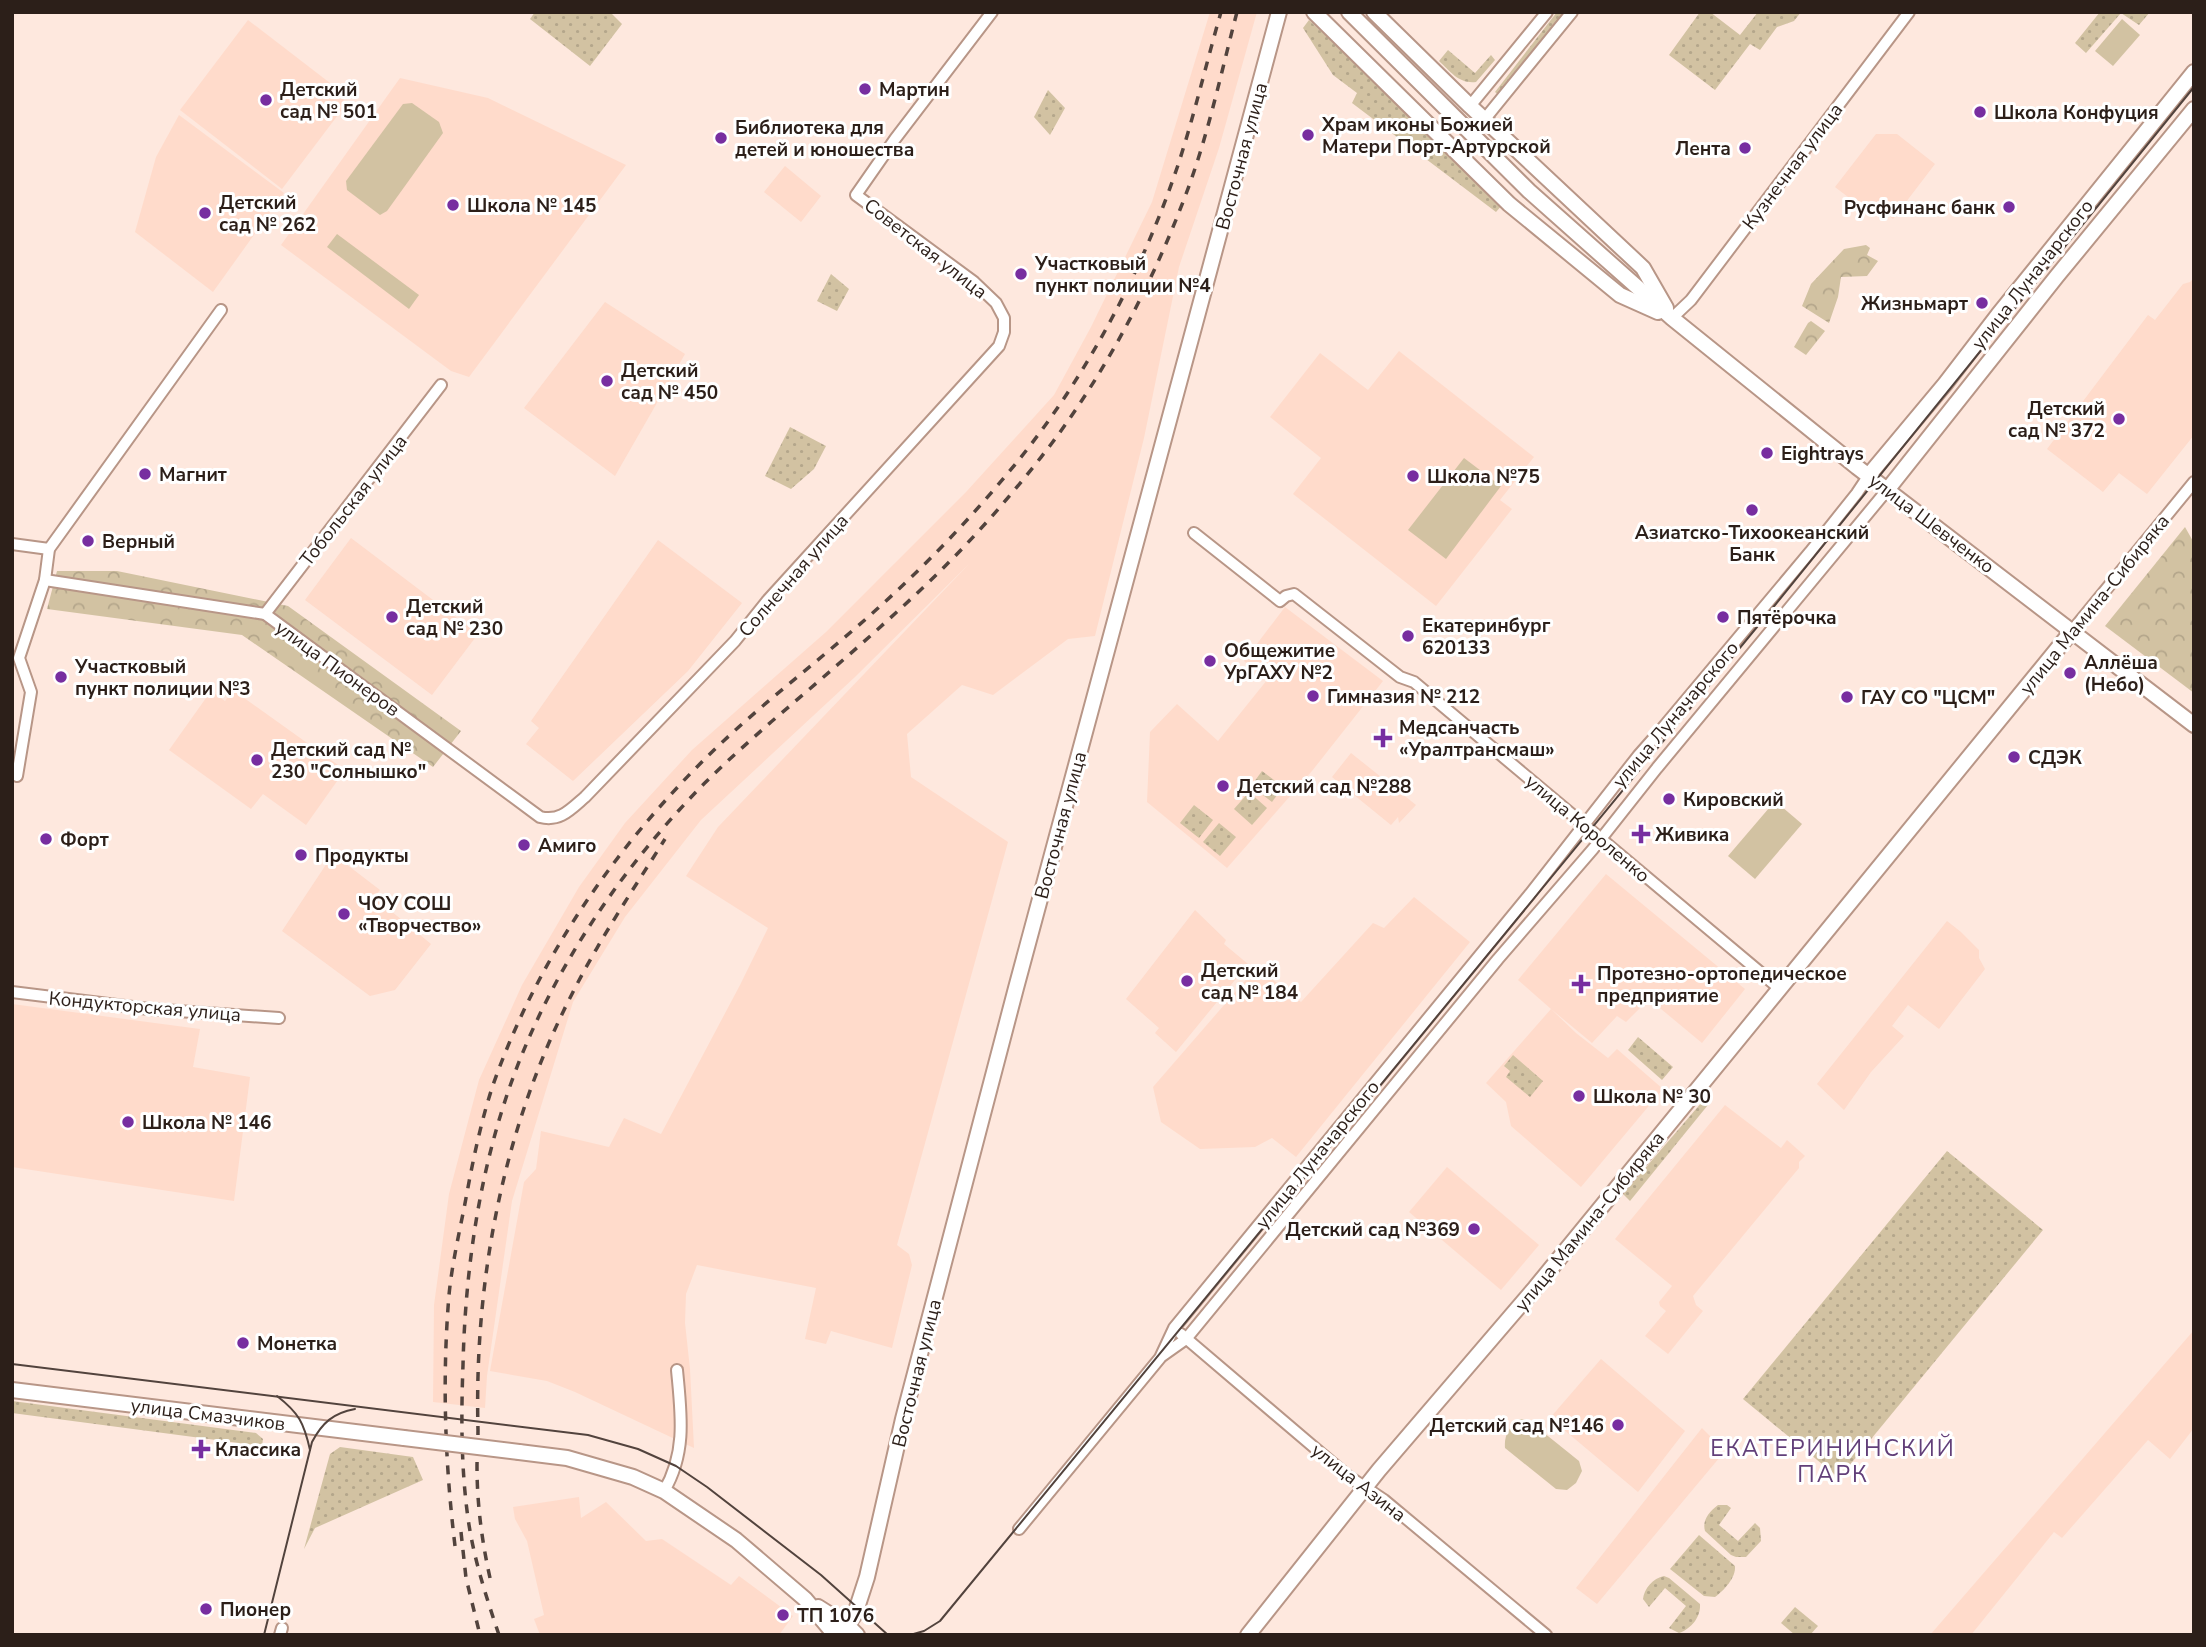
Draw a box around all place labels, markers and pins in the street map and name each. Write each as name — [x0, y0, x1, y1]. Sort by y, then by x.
place label: Детский сад № 501 — [280, 77, 377, 125]
place label: Мартин — [879, 77, 950, 103]
marker: Мартин — [857, 81, 873, 97]
marker: Детский сад № 501 — [258, 92, 274, 108]
place label: Школа Конфуция — [1994, 100, 2159, 126]
marker: Школа Конфуция — [1972, 104, 1988, 120]
place label: Храм иконы Божией Матери Порт-Артурской — [1321, 112, 1551, 160]
place label: Библиотека для детей и юношества — [735, 115, 914, 163]
marker: Храм иконы Божией Матери Порт-Артурской — [1300, 127, 1316, 143]
marker: Библиотека для детей и юношества — [713, 130, 729, 146]
place label: Лента — [1675, 136, 1731, 162]
marker: Лента — [1737, 140, 1753, 156]
place label: Детский сад № 262 — [219, 190, 316, 238]
place label: Школа № 145 — [467, 193, 596, 219]
place label: Русфинанс банк — [1844, 195, 1995, 221]
marker: Школа № 145 — [445, 197, 461, 213]
marker: Русфинанс банк — [2001, 199, 2017, 215]
marker: Детский сад № 262 — [197, 205, 213, 221]
place label: Участковый пункт полиции №4 — [1034, 251, 1211, 299]
marker: Участковый пункт полиции №4 — [1013, 266, 1029, 282]
place label: Жизньмарт — [1861, 291, 1968, 317]
marker: Жизньмарт — [1974, 295, 1990, 311]
place label: Детский сад № 450 — [621, 358, 718, 406]
marker: Детский сад № 450 — [599, 373, 615, 389]
place label: Детский сад № 372 — [2008, 396, 2105, 444]
marker: Детский сад № 372 — [2111, 411, 2127, 427]
place label: Eightrays — [1781, 441, 1864, 467]
marker: Eightrays — [1759, 445, 1775, 461]
place label: Магнит — [159, 462, 227, 488]
place label: Школа №75 — [1427, 464, 1540, 490]
marker: Магнит — [137, 466, 153, 482]
marker: Школа №75 — [1405, 468, 1421, 484]
marker: Азиатско-Тихоокеанский Банк — [1744, 502, 1760, 518]
place label: Азиатско-Тихоокеанский Банк — [1635, 520, 1869, 568]
place label: Верный — [102, 529, 175, 555]
marker: Верный — [80, 533, 96, 549]
place label: Детский сад № 230 — [406, 594, 503, 642]
place label: Пятёрочка — [1737, 605, 1837, 631]
marker: Детский сад № 230 — [384, 609, 400, 625]
marker: Пятёрочка — [1715, 609, 1731, 625]
place label: Екатеринбург 620133 — [1422, 613, 1551, 661]
marker: Екатеринбург 620133 — [1400, 628, 1416, 644]
place label: Общежитие УрГАХУ №2 — [1223, 638, 1335, 686]
place label: Аллёша (Небо) — [2084, 650, 2158, 698]
marker: Общежитие УрГАХУ №2 — [1202, 653, 1218, 669]
place label: Участковый пункт полиции №3 — [74, 654, 251, 702]
marker: Аллёша (Небо) — [2062, 665, 2078, 681]
marker: Участковый пункт полиции №3 — [53, 669, 69, 685]
place label: Гимназия № 212 — [1327, 684, 1480, 710]
place label: ГАУ СО "ЦСМ" — [1861, 685, 1995, 711]
marker: Гимназия № 212 — [1305, 688, 1321, 704]
marker: ГАУ СО "ЦСМ" — [1839, 689, 1855, 705]
place label: Медсанчасть «Уралтрансмаш» — [1399, 715, 1555, 763]
marker: Медсанчасть «Уралтрансмаш» — [1373, 728, 1393, 748]
place label: Детский сад № 230 "Солнышко" — [271, 737, 426, 785]
place label: СДЭК — [2028, 745, 2082, 771]
marker: СДЭК — [2006, 749, 2022, 765]
marker: Детский сад № 230 "Солнышко" — [249, 752, 265, 768]
place label: Детский сад №288 — [1237, 774, 1412, 800]
marker: Детский сад №288 — [1215, 778, 1231, 794]
place label: Кировский — [1683, 787, 1784, 813]
marker: Кировский — [1661, 791, 1677, 807]
place label: Живика — [1655, 822, 1729, 848]
marker: Живика — [1633, 826, 1649, 842]
place label: Форт — [60, 827, 109, 853]
marker: Форт — [38, 831, 54, 847]
place label: Амиго — [538, 833, 597, 859]
marker: Амиго — [516, 837, 532, 853]
place label: Продукты — [315, 843, 409, 869]
marker: Продукты — [293, 847, 309, 863]
place label: ЧОУ СОШ «Творчество» — [358, 891, 482, 939]
marker: ЧОУ СОШ «Творчество» — [336, 906, 352, 922]
place label: Детский сад № 184 — [1201, 958, 1298, 1006]
place label: Протезно-ортопедическое предприятие — [1597, 961, 1847, 1009]
marker: Детский сад № 184 — [1179, 973, 1195, 989]
marker: Протезно-ортопедическое предприятие — [1571, 974, 1591, 994]
place label: Школа № 30 — [1593, 1084, 1711, 1110]
marker: Школа № 30 — [1571, 1088, 1587, 1104]
place label: Школа № 146 — [142, 1110, 271, 1136]
marker: Школа № 146 — [120, 1114, 136, 1130]
place label: Детский сад №369 — [1286, 1217, 1460, 1243]
marker: Детский сад №369 — [1466, 1221, 1482, 1237]
place label: Монетка — [257, 1331, 337, 1357]
marker: Монетка — [235, 1335, 251, 1351]
place label: Детский сад №146 — [1430, 1413, 1604, 1439]
marker: Детский сад №146 — [1610, 1417, 1626, 1433]
place label: Классика — [215, 1437, 301, 1463]
marker: Классика — [193, 1441, 209, 1457]
place label: Пионер — [220, 1597, 291, 1623]
marker: Пионер — [198, 1601, 214, 1617]
place label: ТП 1076 — [797, 1603, 874, 1629]
marker: ТП 1076 — [775, 1607, 791, 1623]

